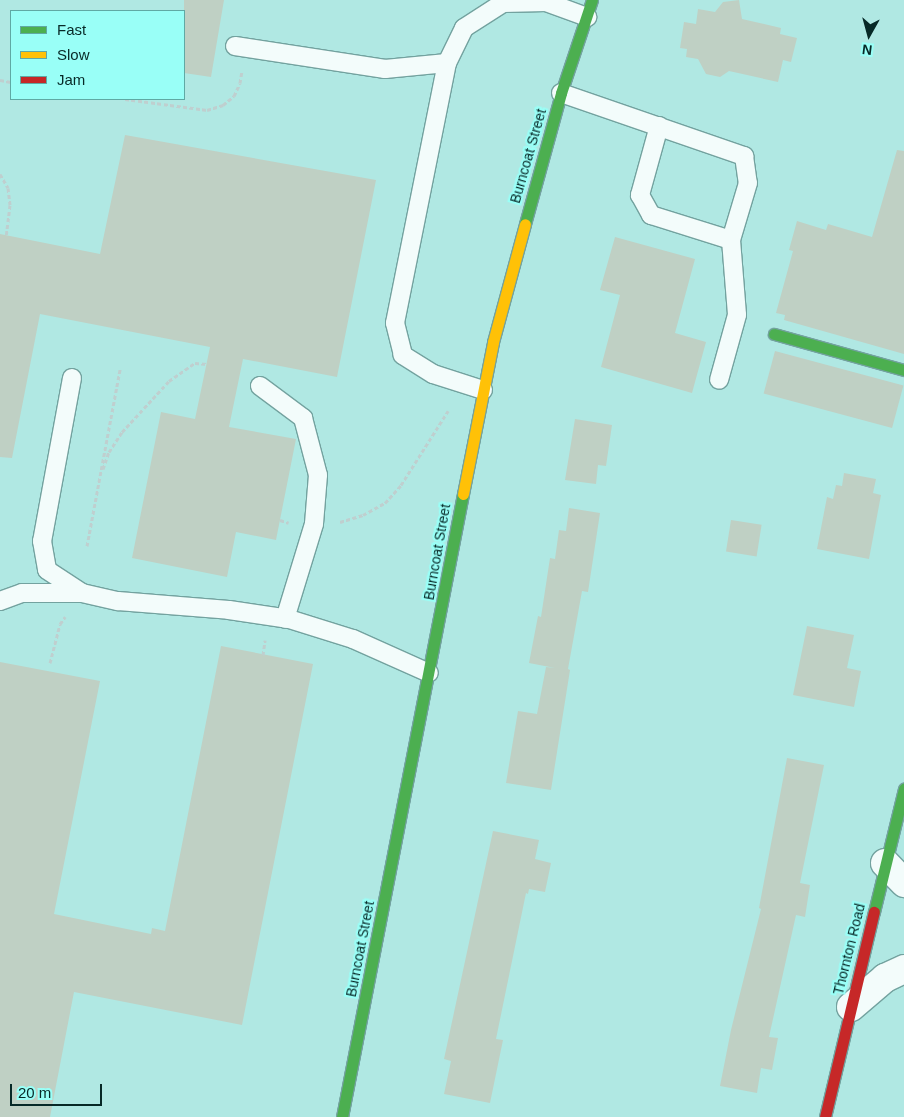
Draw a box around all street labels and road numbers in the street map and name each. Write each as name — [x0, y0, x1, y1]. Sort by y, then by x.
street label: Burncoat Street — [507, 107, 549, 205]
street label: Burncoat Street — [420, 503, 454, 601]
street label: Burncoat Street — [342, 900, 378, 998]
street label: Thornton Road — [830, 902, 868, 996]

